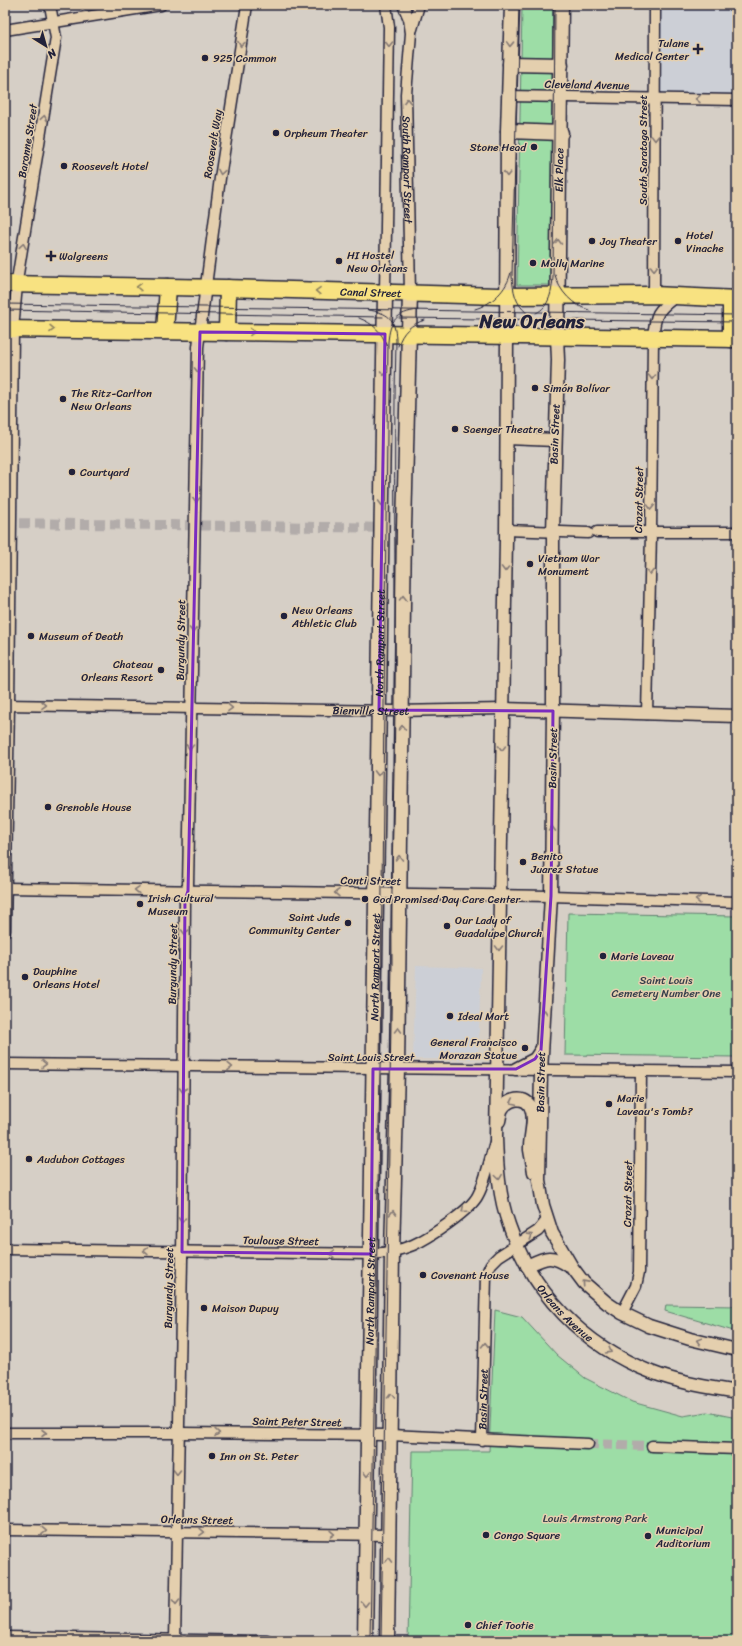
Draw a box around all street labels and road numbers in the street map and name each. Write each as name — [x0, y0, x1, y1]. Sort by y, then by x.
street label: Cleveland Avenue — [544, 75, 630, 95]
street label: South Saratoga Street — [634, 95, 653, 205]
street label: Baronne Street — [13, 102, 43, 179]
street label: Roosevelt Way — [198, 108, 228, 180]
street label: South Rampart Street — [397, 115, 418, 224]
street label: Elk Place — [549, 147, 569, 192]
street label: Canal Street — [340, 282, 402, 303]
street label: Basin Street — [544, 403, 566, 465]
street label: Crozat Street — [629, 466, 649, 533]
street label: North Rampart Street — [370, 589, 390, 697]
street label: Burgundy Street — [171, 599, 191, 681]
street label: Bienville Street — [333, 701, 410, 721]
street label: Basin Street — [543, 727, 563, 789]
street label: Conti Street — [340, 871, 402, 891]
street label: North Rampart Street — [365, 913, 385, 1021]
street label: Burgundy Street — [163, 923, 183, 1005]
street label: Saint Louis Street — [328, 1048, 415, 1067]
street label: Basin Street — [531, 1051, 551, 1113]
street label: Crozat Street — [618, 1160, 638, 1227]
street label: Toulouse Street — [243, 1231, 319, 1251]
street label: North Rampart Street — [360, 1237, 380, 1345]
street label: Burgundy Street — [159, 1247, 179, 1329]
street label: Orleans Avenue — [532, 1280, 598, 1347]
street label: Basin Street — [473, 1368, 493, 1430]
street label: Saint Peter Street — [252, 1412, 342, 1432]
street label: Orleans Street — [161, 1510, 233, 1530]

